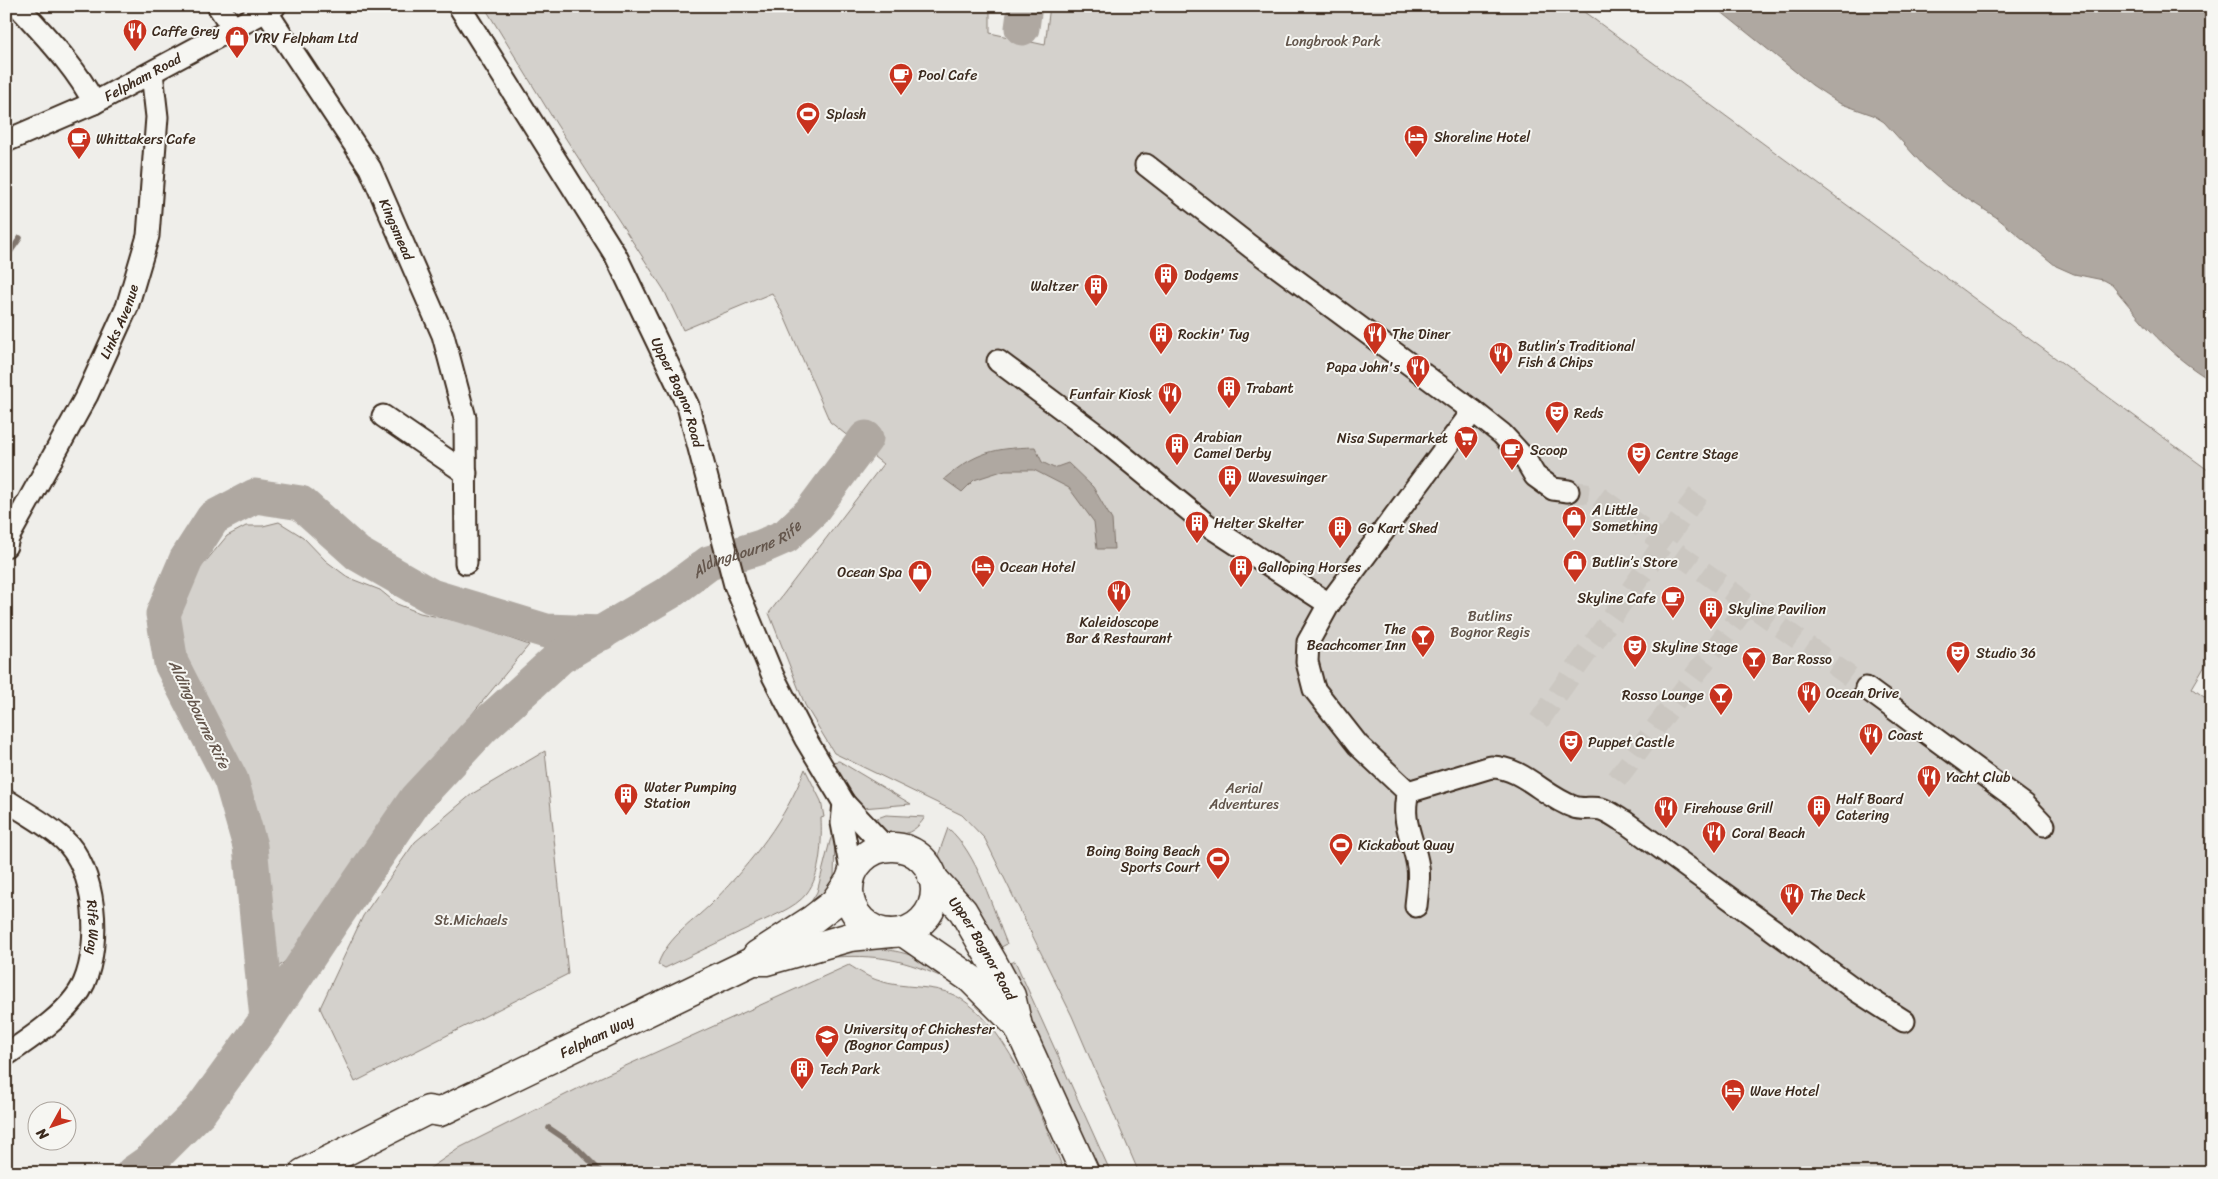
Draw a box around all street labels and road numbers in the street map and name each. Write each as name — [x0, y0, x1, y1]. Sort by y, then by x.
street label: Felpham Road — [100, 46, 188, 108]
street label: Kingsmead — [372, 194, 421, 266]
street label: Links Avenue — [93, 281, 146, 363]
street label: Upper Bognor Road — [644, 333, 711, 452]
street label: Upper Bognor Road — [942, 890, 1024, 1006]
street label: Rife Way — [79, 898, 106, 957]
street label: Felpham Way — [555, 1008, 639, 1066]

